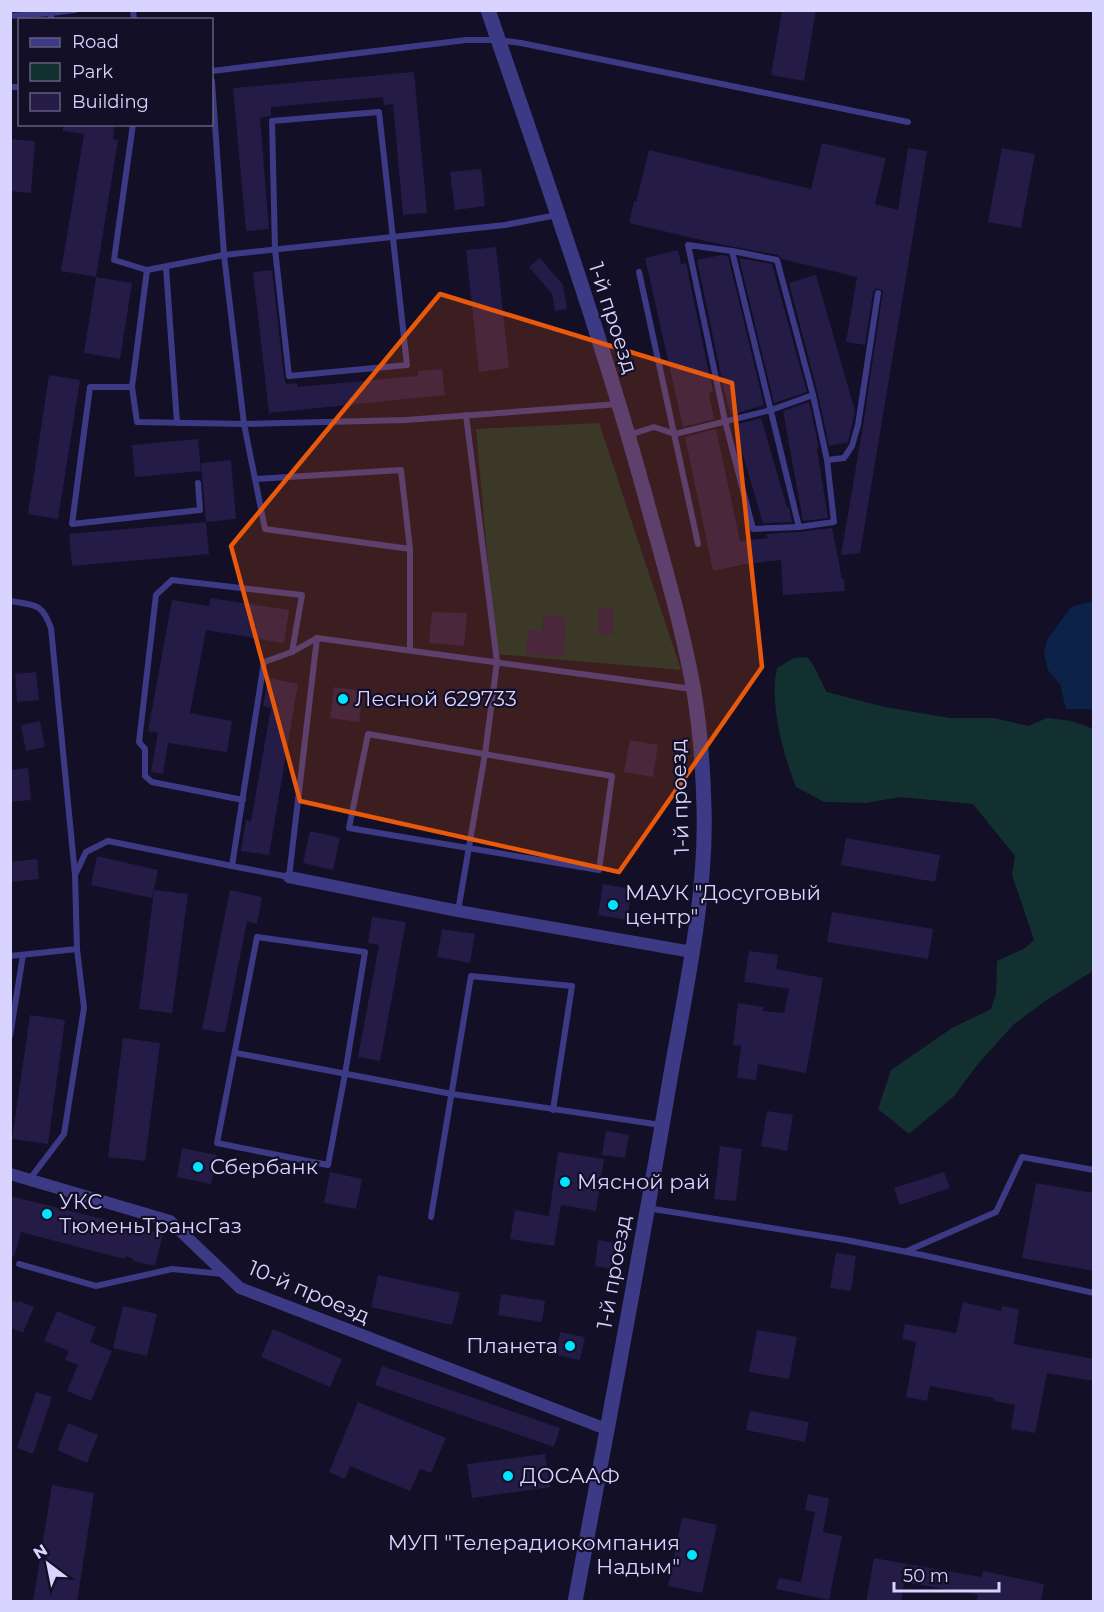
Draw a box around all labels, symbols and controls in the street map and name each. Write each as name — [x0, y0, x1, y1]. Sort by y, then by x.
legend — [18, 18, 213, 126]
text: Road — [72, 31, 119, 53]
text: Park — [72, 61, 113, 83]
text: Building — [72, 91, 149, 113]
street label: 1-й проезд — [584, 259, 643, 377]
place label: Лесной 629733 — [355, 686, 517, 711]
marker: Лесной 629733 — [336, 692, 350, 706]
street label: 1-й проезд — [665, 739, 694, 855]
place label: МАУК "Досуговый центр" — [625, 880, 821, 929]
marker: МАУК "Досуговый центр" — [606, 898, 620, 912]
place label: Сбербанк — [210, 1154, 318, 1179]
marker: Сбербанк — [191, 1160, 205, 1174]
place label: Мясной рай — [577, 1169, 710, 1194]
marker: Мясной рай — [558, 1175, 572, 1189]
place label: УКС ТюменьТрансГаз — [59, 1189, 242, 1238]
marker: УКС ТюменьТрансГаз — [40, 1207, 54, 1221]
street label: 1-й проезд — [591, 1213, 636, 1331]
street label: 10-й проезд — [245, 1255, 374, 1328]
place label: Планета — [466, 1333, 558, 1358]
marker: Планета — [563, 1339, 577, 1353]
place label: ДОСААФ — [520, 1463, 620, 1488]
marker: ДОСААФ — [501, 1469, 515, 1483]
place label: МУП "Телерадиокомпания Надым" — [388, 1530, 680, 1579]
north arrow — [18, 1534, 78, 1594]
text: N — [30, 1540, 51, 1563]
marker: МУП "Телерадиокомпания Надым" — [685, 1548, 699, 1562]
scale bar — [894, 1555, 999, 1593]
text: 50 m — [903, 1565, 949, 1587]

